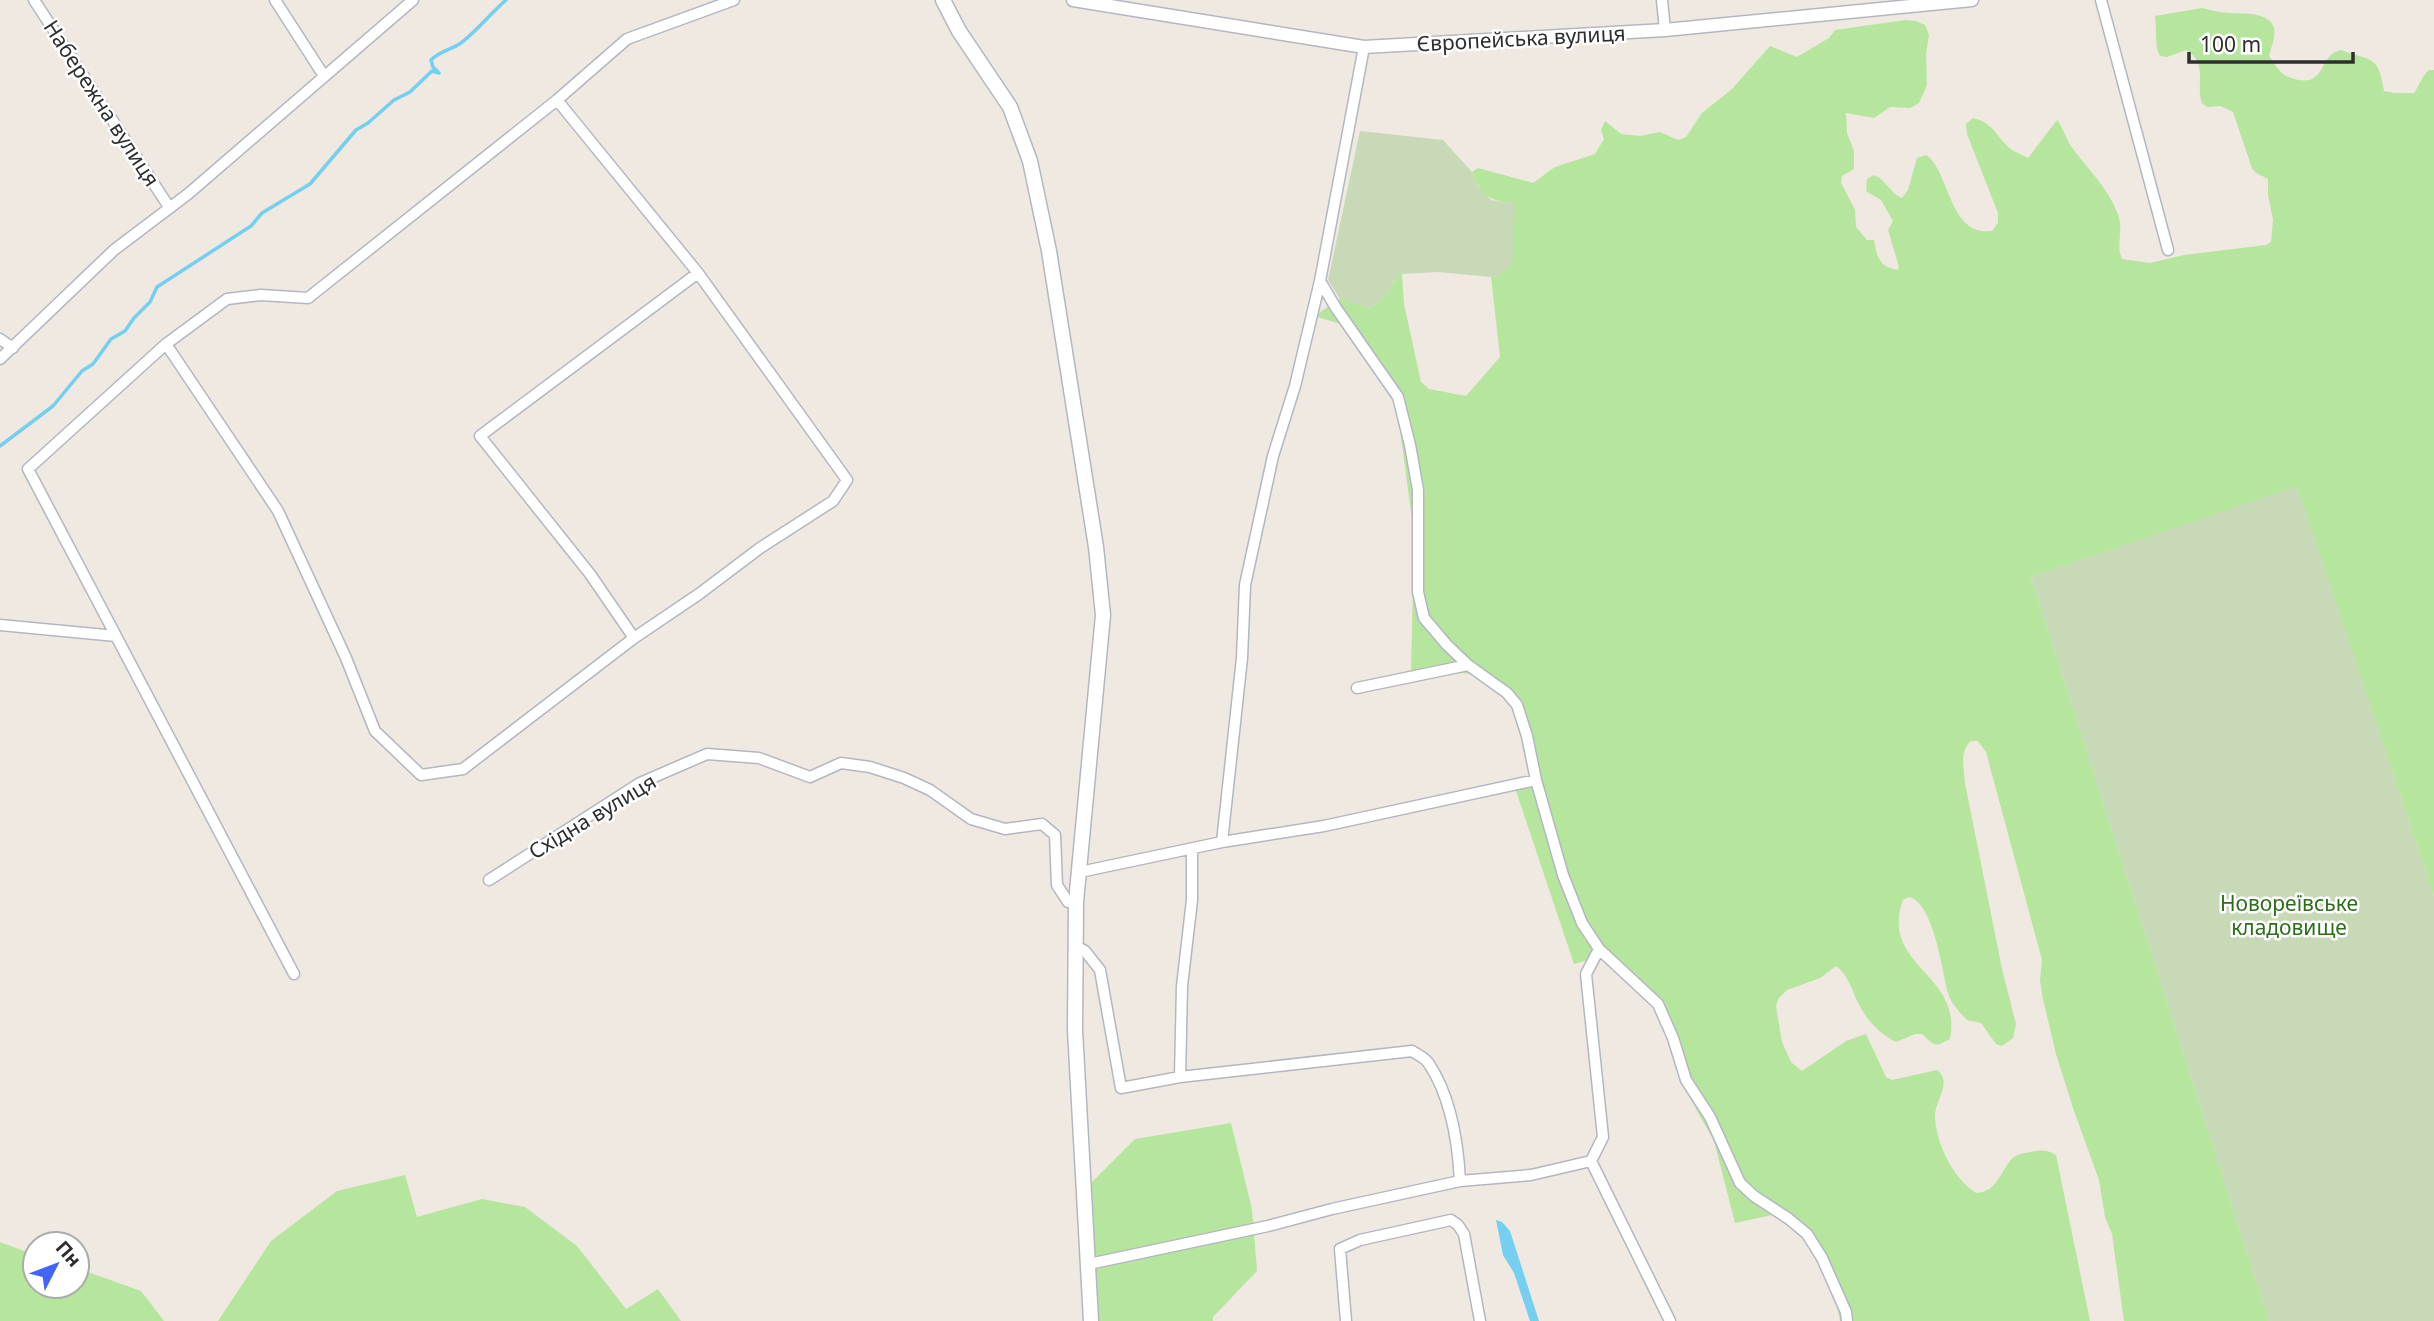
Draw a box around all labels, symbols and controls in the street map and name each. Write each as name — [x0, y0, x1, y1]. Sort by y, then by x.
street label: Набережна вулиця — [38, 14, 166, 192]
street label: Європейська вулиця — [1416, 19, 1626, 57]
scale bar — [2189, 21, 2354, 65]
text: 100 m — [2200, 30, 2261, 58]
street label: Східна вулиця — [523, 767, 661, 865]
park label: Новореївське кладовище — [2220, 889, 2358, 941]
north arrow — [21, 1230, 91, 1300]
text: Пн — [50, 1235, 87, 1272]

